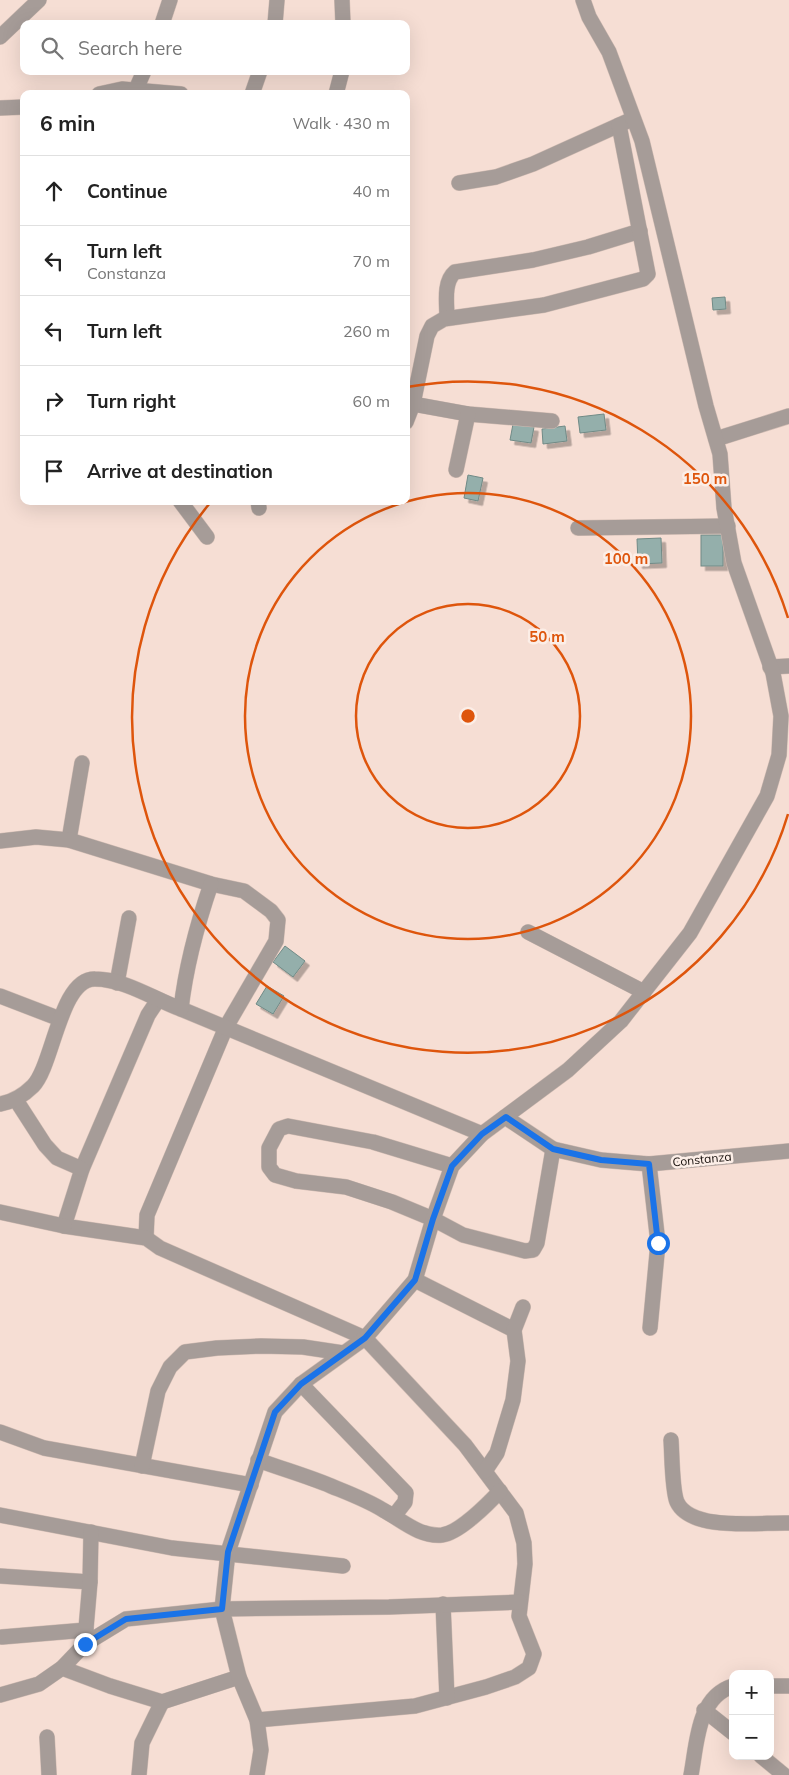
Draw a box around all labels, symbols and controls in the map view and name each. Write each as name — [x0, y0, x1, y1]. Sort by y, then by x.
search box — [20, 20, 410, 75]
icon: search — [38, 34, 66, 62]
text: Search here — [78, 36, 182, 60]
text: 6 min — [40, 110, 95, 136]
text: Walk · 430 m — [292, 113, 390, 133]
icon: ahead — [40, 177, 68, 205]
text: Continue — [87, 179, 167, 203]
text: 40 m — [353, 181, 390, 201]
text: Turn left — [87, 239, 162, 263]
icon: left — [40, 247, 68, 275]
text: 70 m — [353, 251, 390, 271]
text: Constanza — [87, 263, 166, 283]
icon: left — [40, 317, 68, 345]
text: Turn left — [87, 319, 162, 343]
text: 260 m — [343, 321, 390, 341]
icon: right — [40, 387, 68, 415]
text: Turn right — [87, 389, 176, 413]
text: 60 m — [353, 391, 390, 411]
icon: arrive — [40, 457, 68, 485]
text: Arrive at destination — [87, 459, 273, 483]
text: 150 m — [683, 469, 727, 488]
text: 100 m — [604, 549, 648, 568]
text: 50 m — [529, 627, 565, 646]
centre of rings — [459, 707, 477, 725]
street label: Constanza — [672, 1148, 732, 1170]
route start — [647, 1232, 670, 1255]
route end — [74, 1633, 97, 1656]
map controls — [729, 1670, 774, 1760]
button: + — [729, 1670, 774, 1715]
button: − — [729, 1715, 774, 1760]

